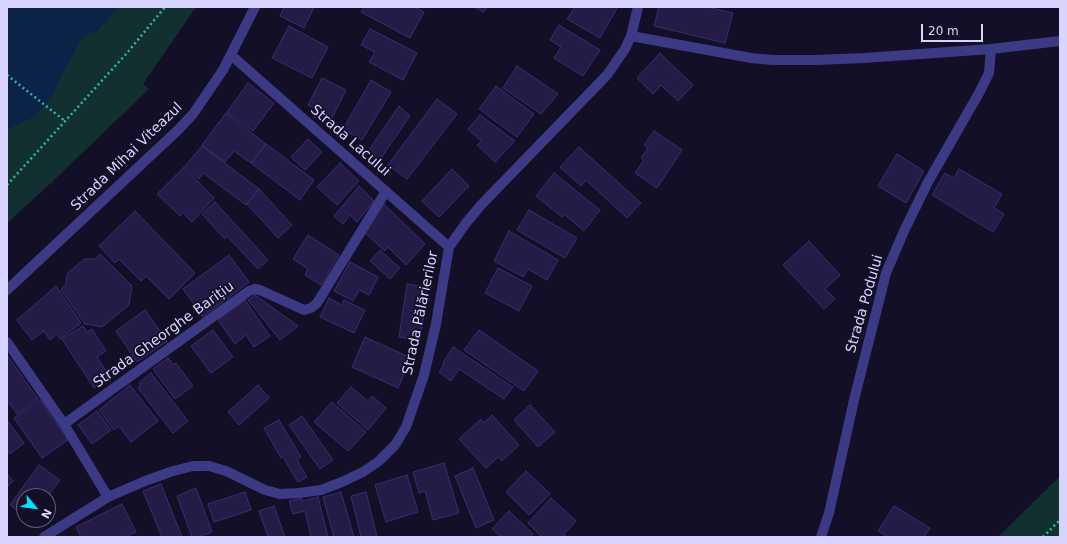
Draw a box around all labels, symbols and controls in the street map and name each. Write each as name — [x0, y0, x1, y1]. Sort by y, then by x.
scale bar — [923, 16, 985, 42]
text: 20 m — [928, 24, 959, 38]
street label: Strada Mihai Viteazul — [68, 99, 186, 215]
street label: Strada Lacului — [307, 102, 393, 180]
street label: Strada Pălărierilor — [400, 250, 442, 376]
street label: Strada Podului — [843, 253, 887, 355]
street label: Strada Gheorghe Barițiu — [90, 278, 238, 392]
north arrow — [16, 488, 56, 528]
text: N — [38, 506, 54, 521]

